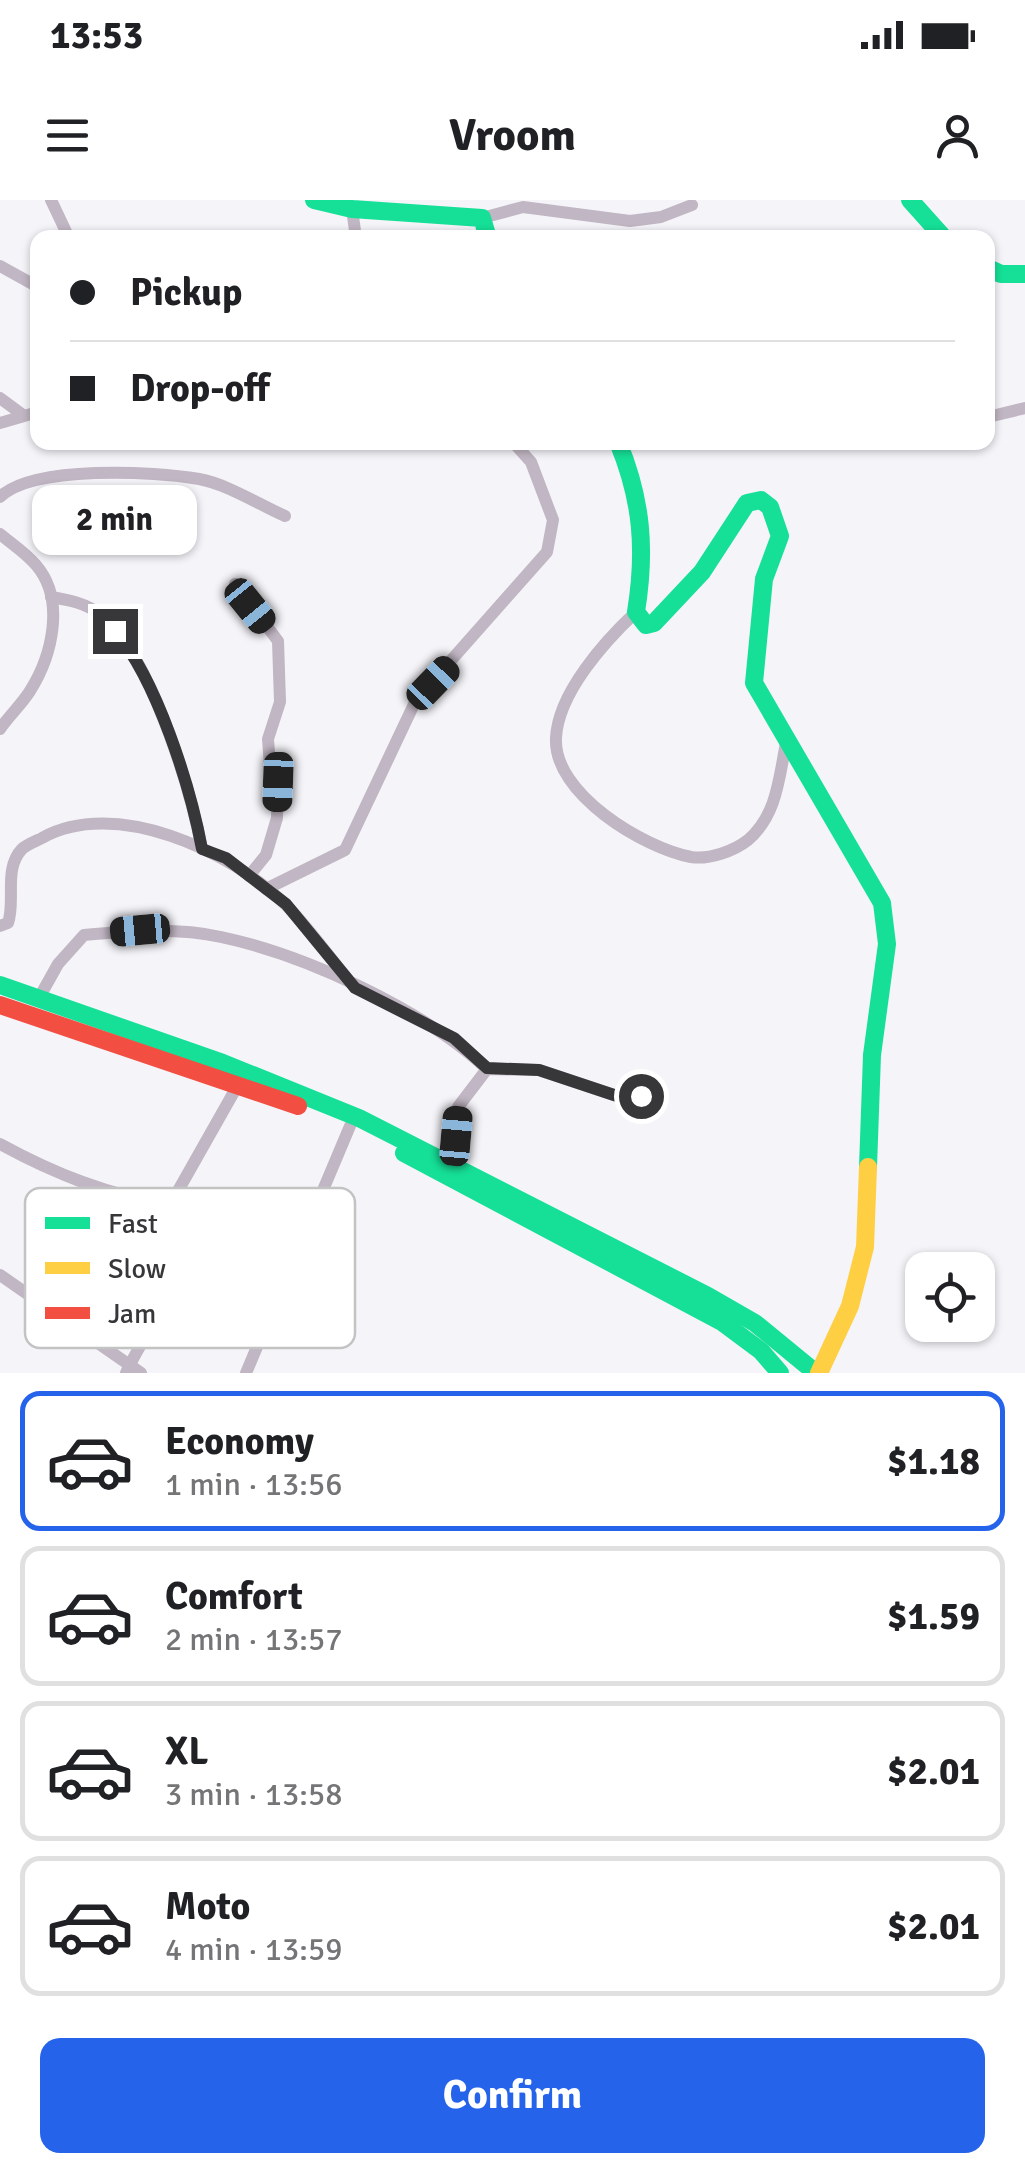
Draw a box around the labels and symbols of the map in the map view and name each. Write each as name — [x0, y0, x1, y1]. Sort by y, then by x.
callout: 2 min — [32, 486, 198, 556]
car — [219, 573, 281, 639]
route end — [93, 609, 138, 654]
car — [401, 651, 465, 715]
car — [262, 751, 294, 813]
car — [109, 912, 171, 948]
route start — [619, 1074, 664, 1119]
car — [438, 1105, 474, 1167]
legend — [25, 1188, 355, 1348]
text: Fast — [108, 1207, 158, 1241]
text: Slow — [108, 1252, 166, 1286]
text: Jam — [108, 1297, 156, 1331]

